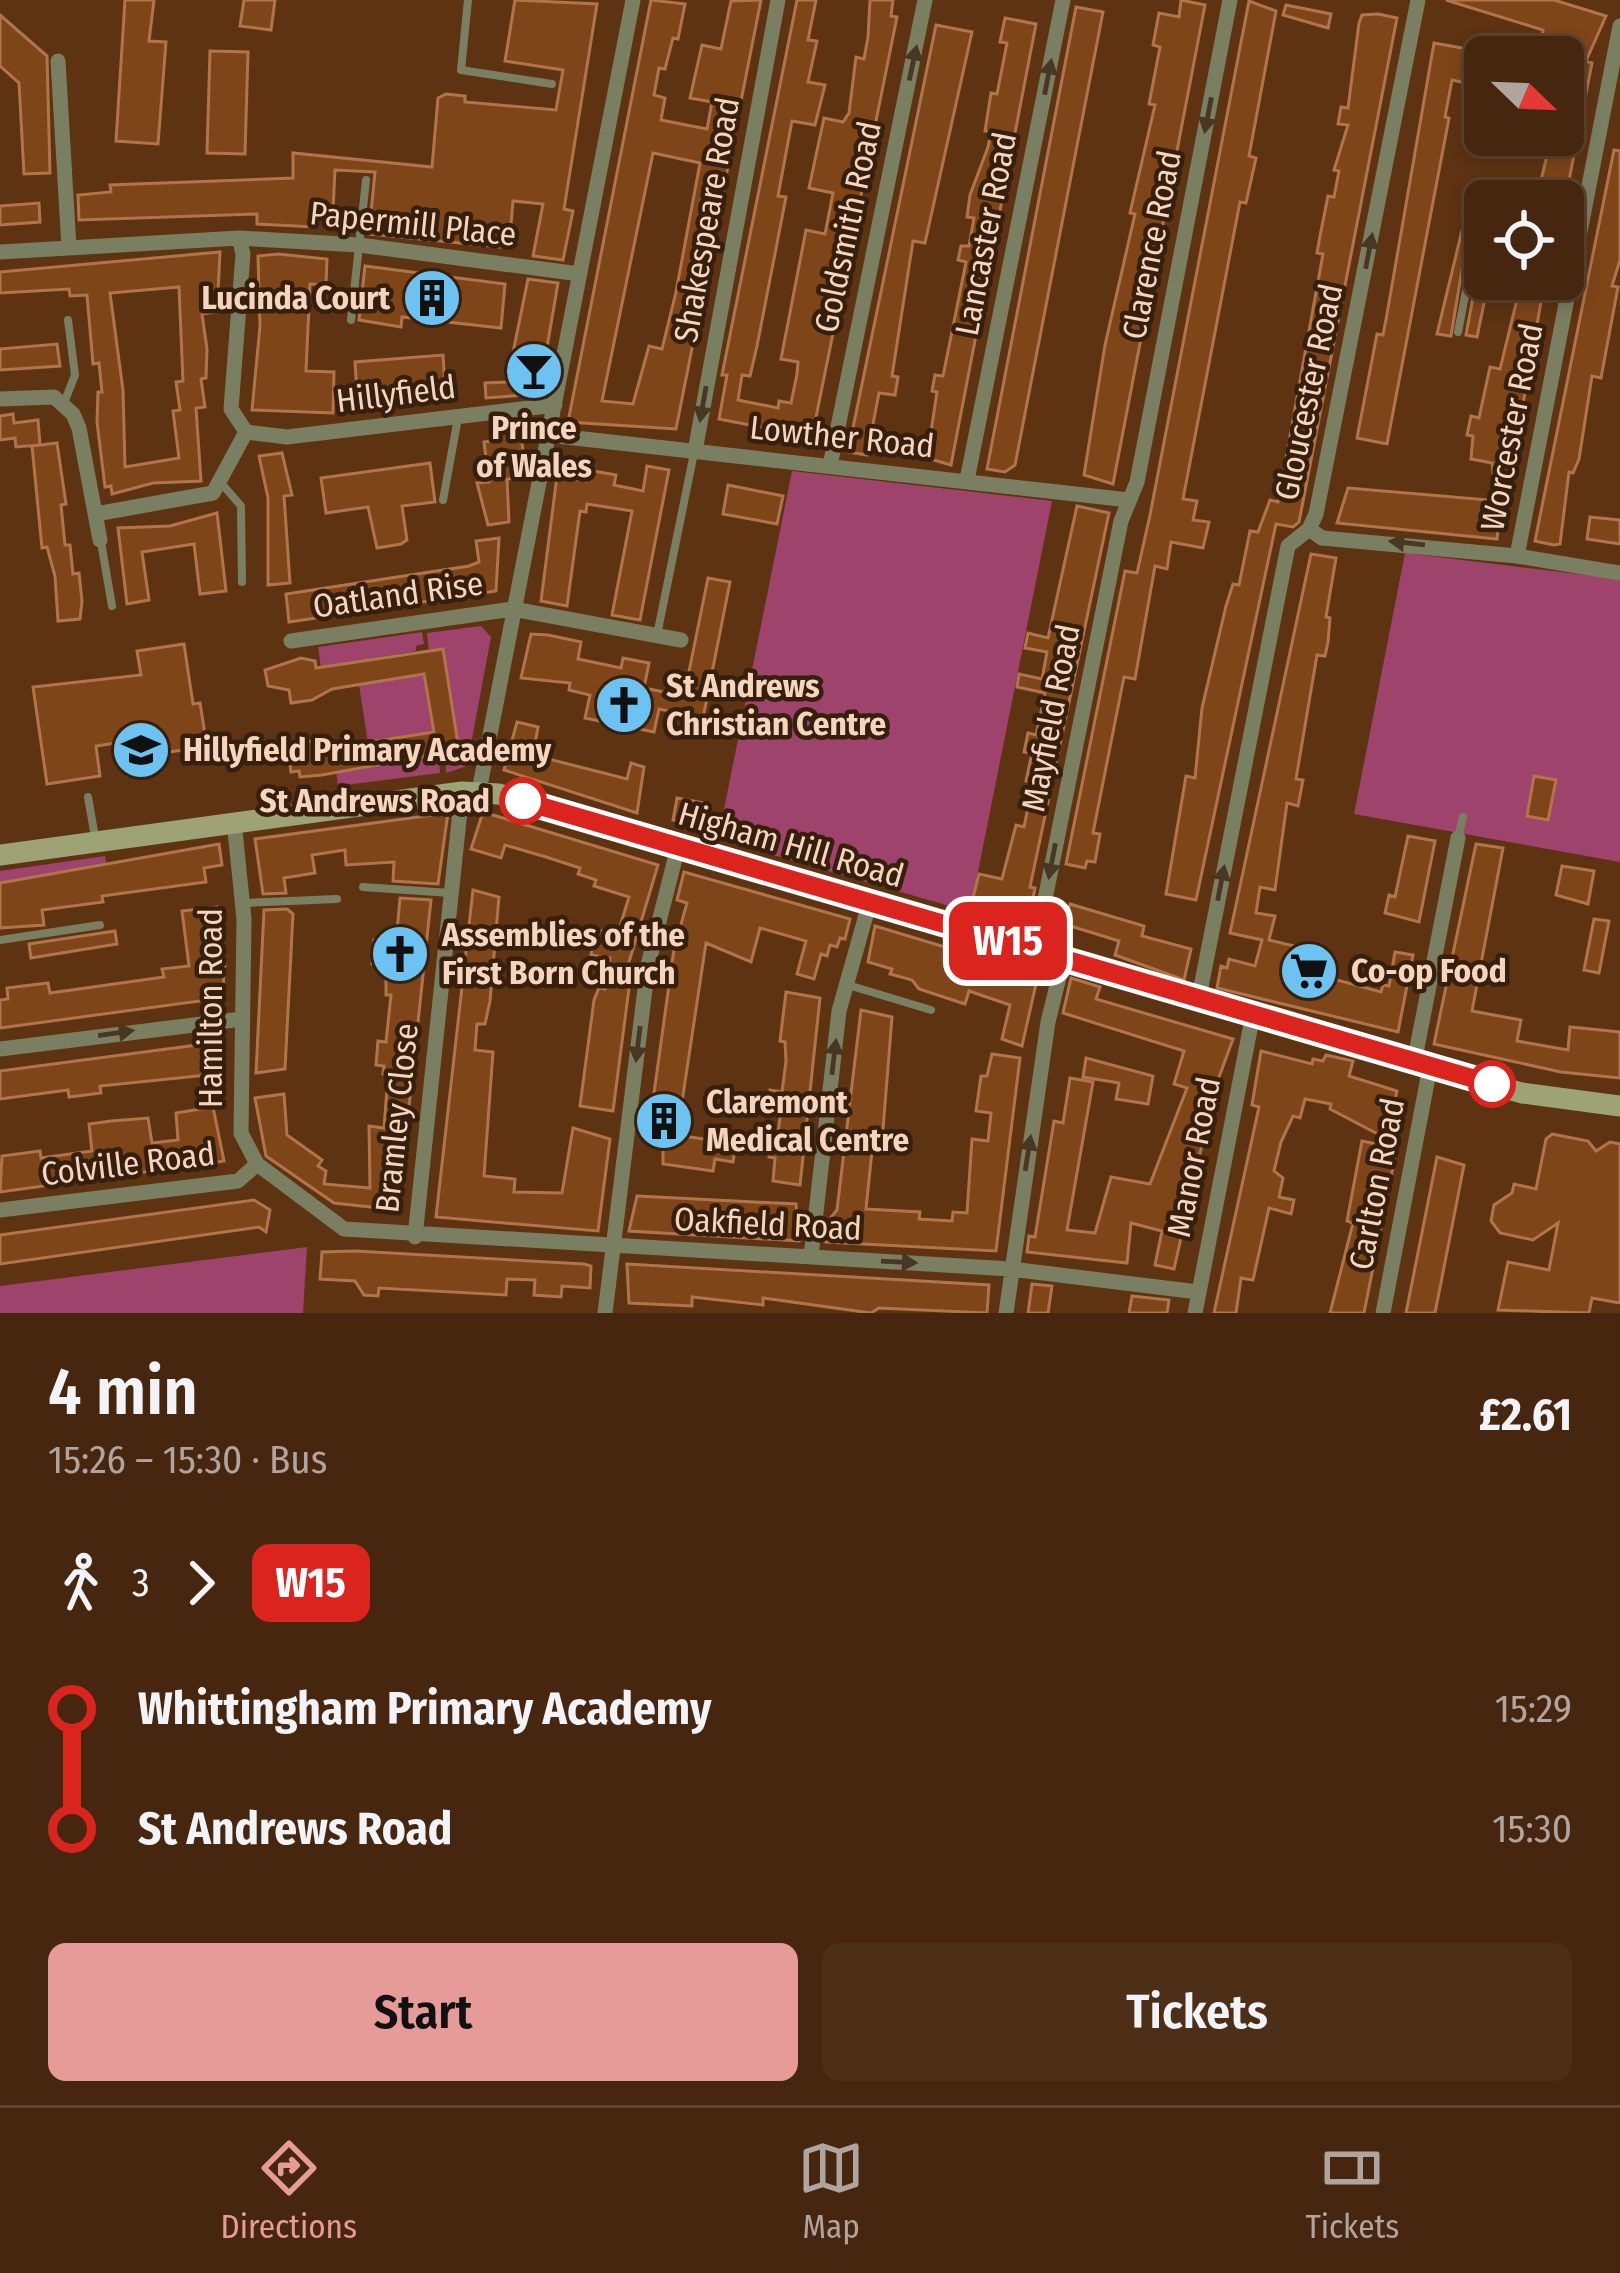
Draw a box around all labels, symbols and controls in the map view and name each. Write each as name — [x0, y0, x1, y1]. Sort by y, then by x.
north arrow — [1464, 36, 1584, 156]
map controls — [1464, 36, 1584, 300]
one-way arrow — [904, 44, 923, 82]
one-way arrow — [1039, 58, 1058, 95]
street label: Shakespeare Road — [666, 94, 748, 346]
one-way arrow — [1198, 97, 1217, 134]
street label: Goldsmith Road — [806, 118, 890, 336]
street label: Lancaster Road — [947, 129, 1025, 339]
street label: Clarence Road — [1114, 147, 1190, 343]
button: locate — [1464, 180, 1584, 300]
street label: Papermill Place — [308, 193, 518, 255]
one-way arrow — [1360, 231, 1379, 269]
building icon: Lucinda Court — [401, 267, 463, 329]
place label: Lucinda Court — [201, 278, 390, 318]
street label: Gloucester Road — [1267, 280, 1351, 504]
street label: Worcester Road — [1472, 320, 1552, 534]
bar icon: Prince of Wales — [503, 340, 565, 402]
street label: Hillyfield — [334, 367, 458, 421]
one-way arrow — [694, 386, 712, 424]
street label: Lowther Road — [748, 407, 936, 467]
place label: Prince of Wales — [476, 408, 592, 486]
one-way arrow — [1388, 534, 1425, 553]
street label: Oatland Rise — [310, 563, 486, 627]
street label: Mayfield Road — [1013, 621, 1089, 815]
place label: St Andrews Christian Centre — [666, 666, 886, 744]
church icon: St Andrews Christian Centre — [593, 674, 655, 736]
school or university icon: Hillyfield Primary Academy — [110, 719, 172, 781]
place label: Hillyfield Primary Academy — [183, 730, 552, 770]
marker: St Andrews Road — [501, 779, 545, 823]
place label: St Andrews Road — [260, 781, 490, 821]
street label: Higham Hill Road — [674, 794, 908, 896]
one-way arrow — [1042, 842, 1061, 880]
one-way arrow — [1213, 863, 1232, 901]
line badge: W15 — [939, 902, 1077, 980]
street label: Hamilton Road — [191, 908, 231, 1108]
place label: Assemblies of the First Born Church — [441, 915, 685, 993]
text: W15 — [973, 916, 1043, 966]
church icon: Assemblies of the First Born Church — [369, 923, 431, 985]
supermarket icon: Co-op Food — [1278, 940, 1340, 1002]
place label: Co-op Food — [1351, 951, 1507, 991]
street label: Bramley Close — [367, 1021, 427, 1215]
one-way arrow — [98, 1024, 135, 1043]
one-way arrow — [629, 1026, 648, 1063]
one-way arrow — [825, 1038, 844, 1075]
unlabelled marker — [1470, 1062, 1514, 1106]
street label: Manor Road — [1159, 1074, 1229, 1240]
place label: Claremont Medical Centre — [706, 1082, 909, 1160]
building icon: Claremont Medical Centre — [633, 1090, 695, 1152]
street label: Carlton Road — [1341, 1095, 1413, 1273]
street label: Colville Road — [39, 1134, 217, 1194]
one-way arrow — [1019, 1134, 1038, 1171]
street label: Oakfield Road — [673, 1199, 863, 1249]
one-way arrow — [881, 1252, 918, 1271]
text: 4 min — [48, 1352, 198, 1431]
text: £2.61 — [1479, 1388, 1572, 1442]
text: 15:26 – 15:30 · Bus — [48, 1437, 327, 1483]
icon: walk — [48, 1550, 114, 1616]
icon: forward — [168, 1550, 234, 1616]
text: W15 — [276, 1558, 346, 1608]
text: 3 — [132, 1560, 150, 1606]
text: Whittingham Primary Academy — [138, 1682, 711, 1736]
text: 15:29 — [1495, 1686, 1572, 1732]
text: St Andrews Road — [138, 1802, 452, 1856]
text: 15:30 — [1492, 1806, 1572, 1852]
button: Start — [48, 1943, 798, 2081]
button: Tickets — [822, 1943, 1572, 2081]
tab: Directions — [221, 2135, 357, 2247]
tab: Map — [798, 2135, 864, 2247]
tab: Tickets — [1305, 2135, 1399, 2247]

